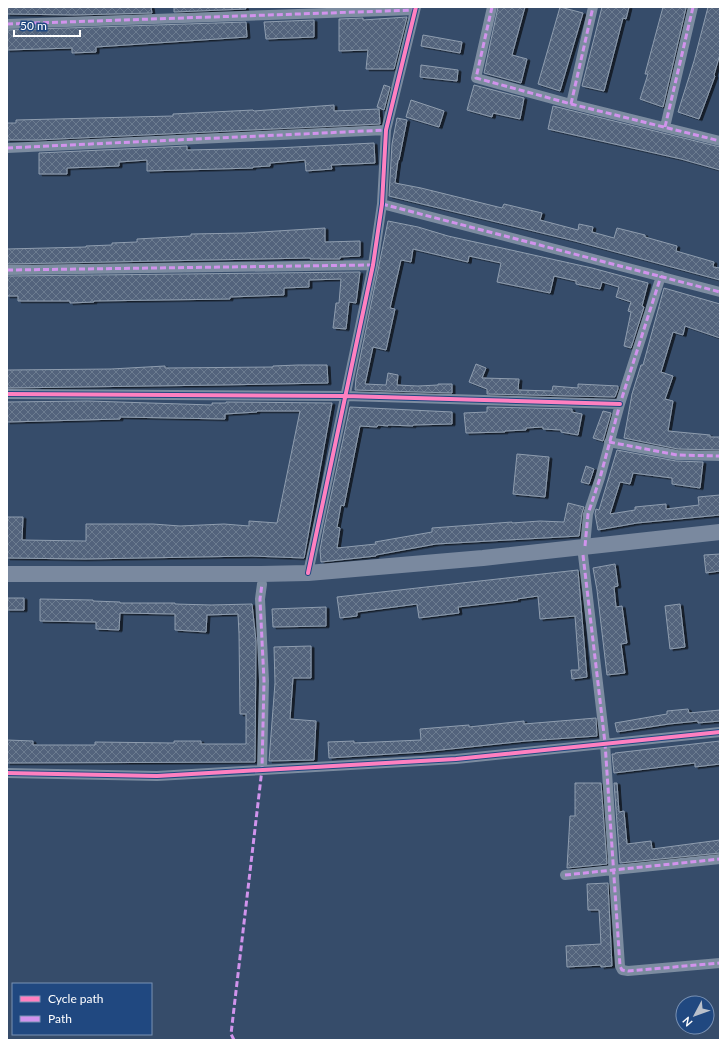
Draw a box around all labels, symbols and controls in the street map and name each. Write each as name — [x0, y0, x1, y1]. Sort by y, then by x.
scale bar — [14, 12, 80, 38]
text: 50 m — [20, 18, 47, 33]
legend — [12, 983, 152, 1035]
text: Cycle path — [48, 991, 103, 1006]
north arrow — [675, 995, 715, 1035]
text: Path — [48, 1011, 72, 1026]
text: N — [679, 1014, 695, 1029]

